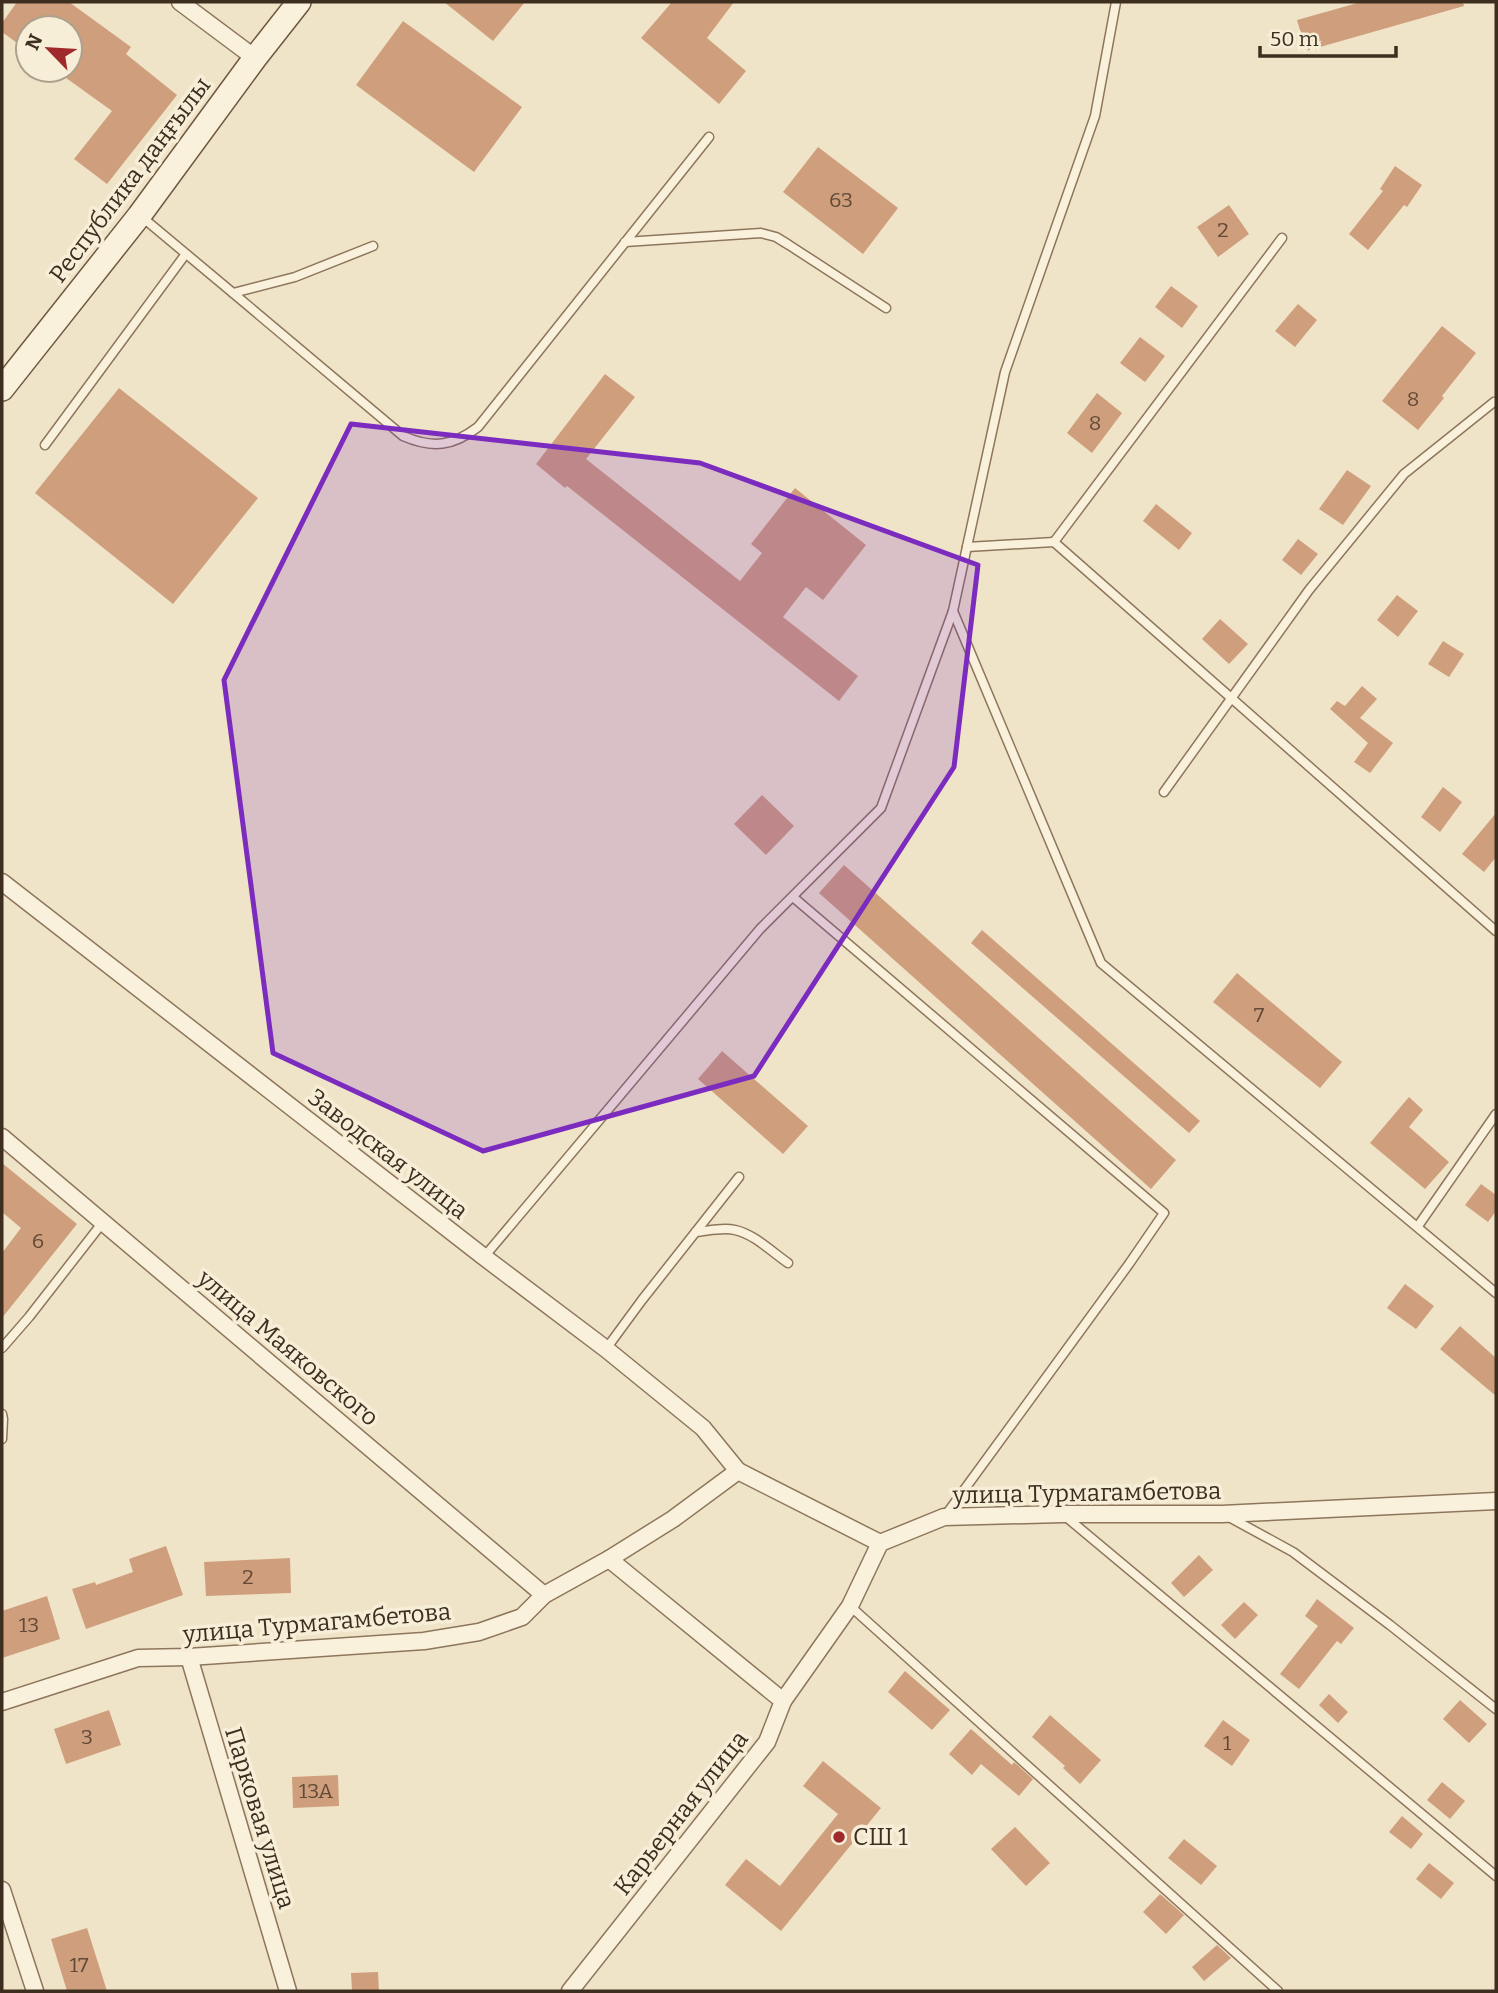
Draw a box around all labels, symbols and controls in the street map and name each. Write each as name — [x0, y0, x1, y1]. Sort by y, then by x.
north arrow — [14, 14, 84, 84]
scale bar — [1260, 14, 1396, 58]
text: 50 m — [1270, 26, 1319, 52]
text: N — [21, 30, 48, 54]
street label: Республика даңғылы — [44, 72, 216, 288]
house number: 63 — [829, 187, 853, 213]
house number: 2 — [1217, 217, 1229, 243]
house number: 8 — [1407, 386, 1419, 412]
house number: 8 — [1089, 410, 1101, 436]
house number: 7 — [1254, 1002, 1265, 1028]
street label: Заводская улица — [303, 1083, 473, 1225]
house number: 6 — [32, 1228, 44, 1254]
street label: улица Маяковского — [191, 1264, 384, 1432]
street label: улица Турмагамбетова — [951, 1477, 1222, 1509]
house number: 2 — [242, 1564, 254, 1590]
street label: улица Турмагамбетова — [181, 1597, 452, 1649]
house number: 13 — [19, 1612, 39, 1638]
house number: 3 — [81, 1724, 93, 1750]
street label: Парковая улица — [219, 1724, 301, 1912]
street label: Карьерная улица — [608, 1725, 754, 1901]
house number: 1 — [1223, 1730, 1232, 1756]
house number: 13А — [299, 1778, 333, 1804]
place label: СШ 1 — [853, 1823, 908, 1851]
marker: СШ 1 — [831, 1829, 847, 1845]
house number: 17 — [70, 1952, 89, 1978]

